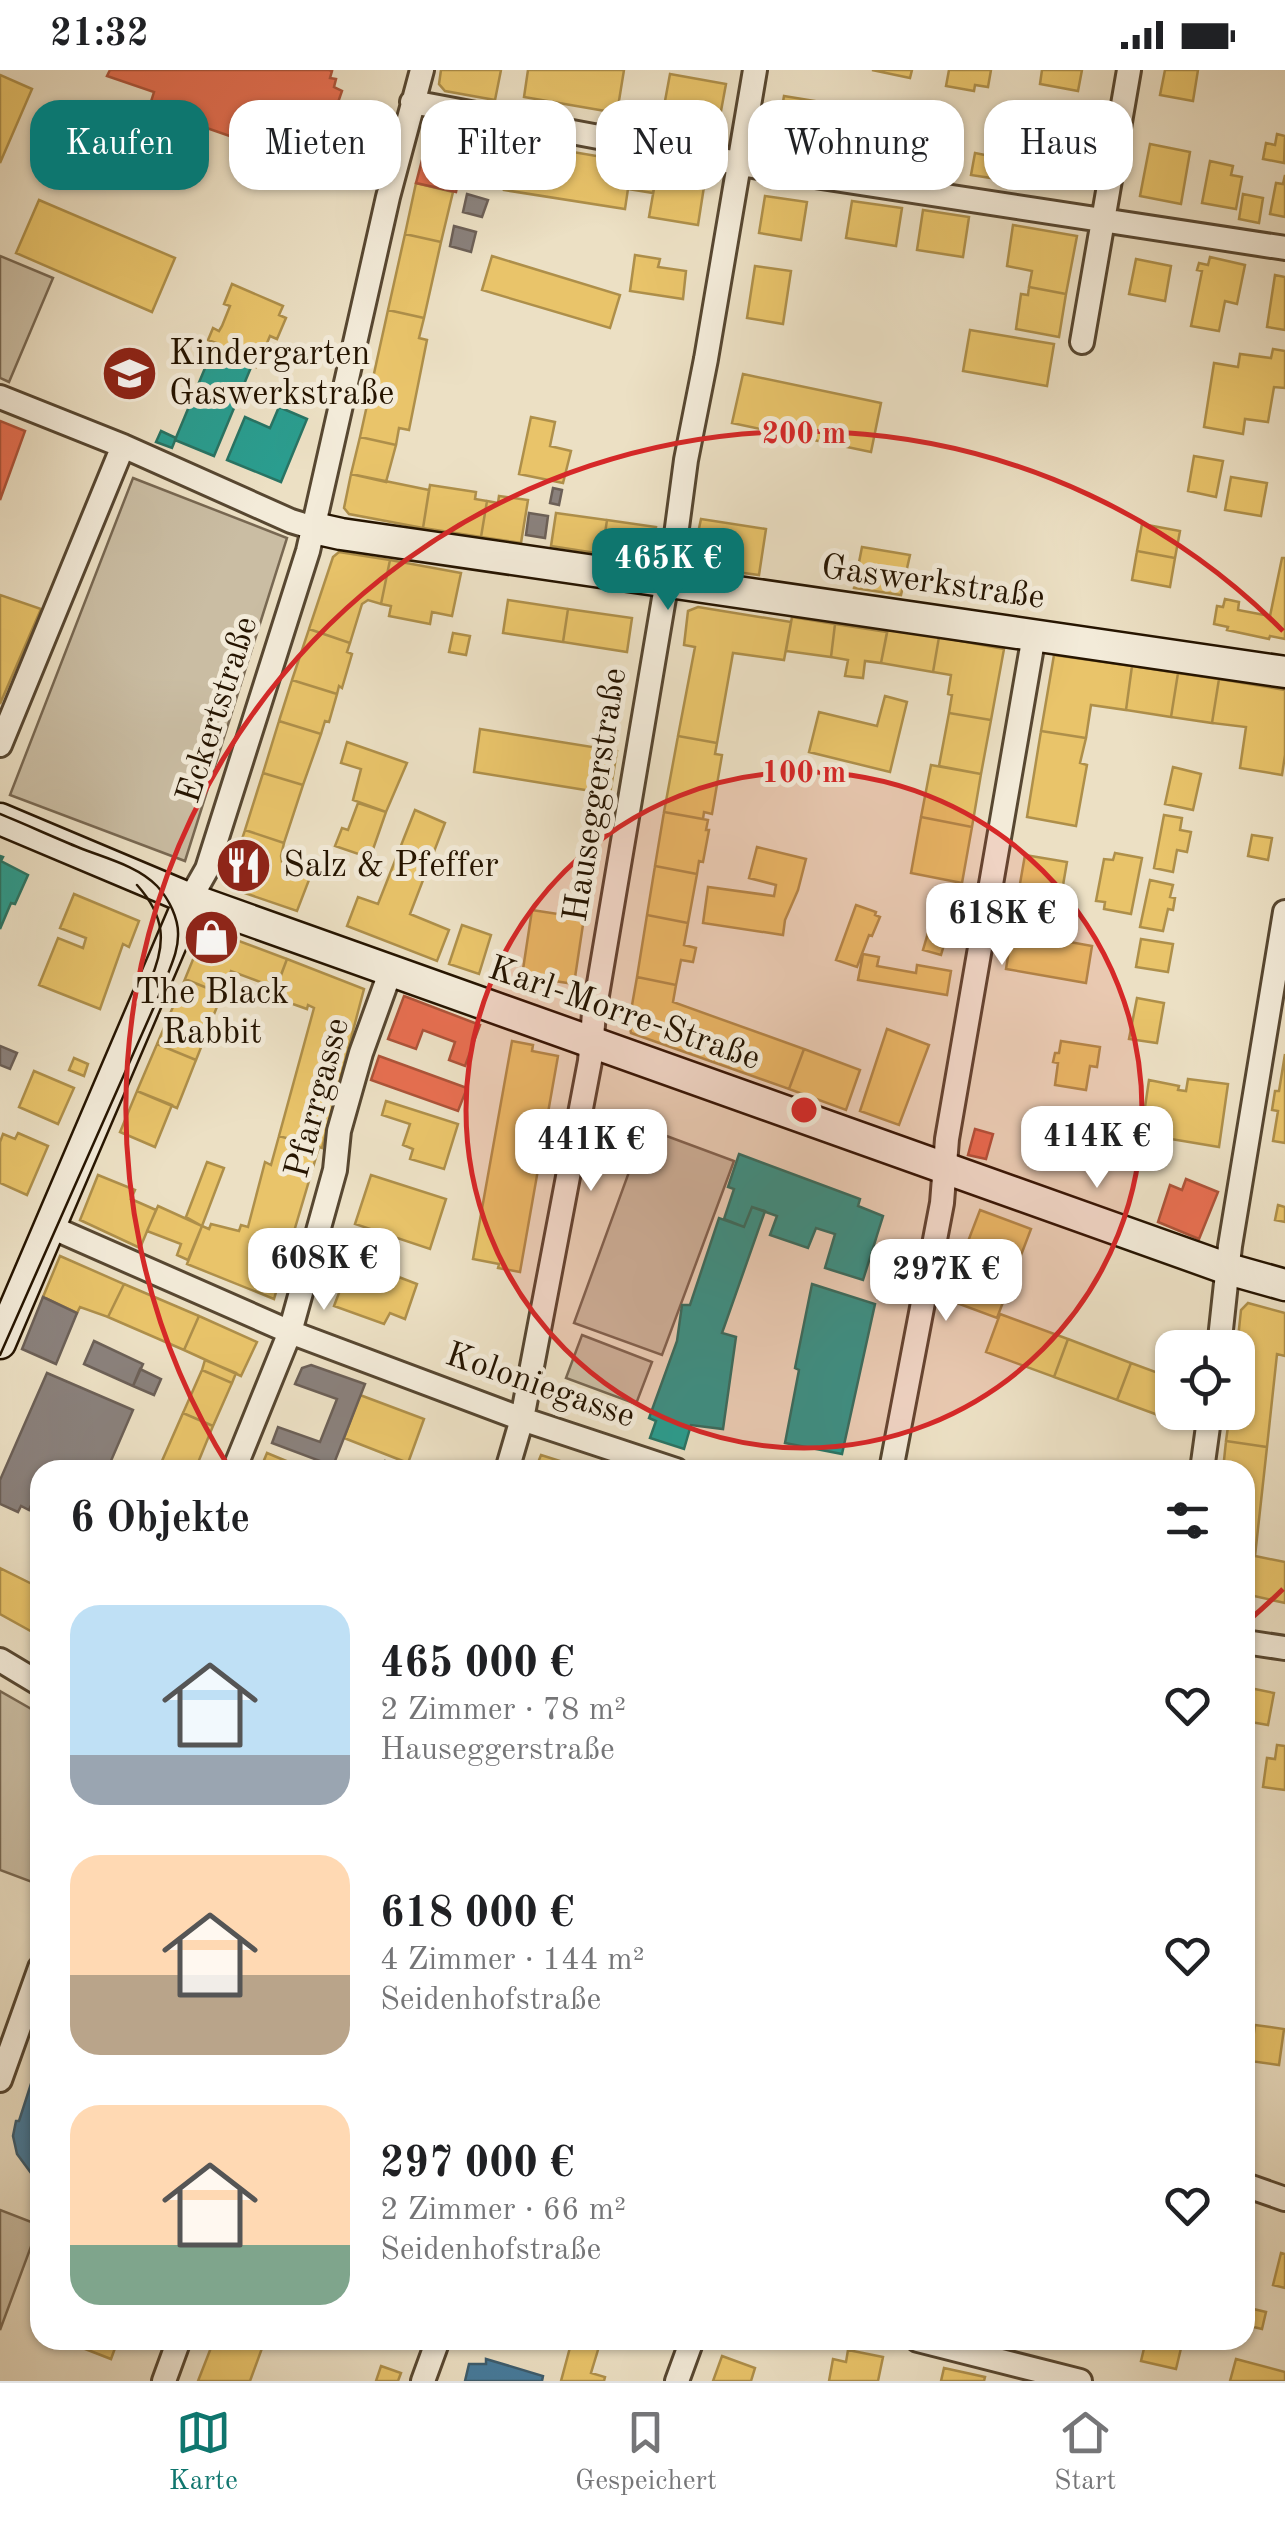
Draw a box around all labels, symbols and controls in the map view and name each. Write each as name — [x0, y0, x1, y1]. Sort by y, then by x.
text: 21:32 — [50, 16, 149, 54]
chip: Kaufen — [30, 100, 209, 190]
chip: Mieten — [229, 100, 401, 190]
chip: Filter — [421, 100, 576, 190]
chip: Neu — [596, 100, 728, 190]
chip: Wohnung — [748, 100, 964, 190]
chip: Haus — [984, 100, 1133, 190]
place label: Kindergarten Gaswerkstraße — [169, 337, 394, 412]
school or university icon: Kindergarten Gaswerkstraße — [100, 344, 160, 404]
text: 200 m — [762, 420, 846, 450]
pin: 465K € — [587, 528, 749, 613]
text: 465K € — [614, 544, 722, 576]
street label: Gaswerkstraße — [819, 550, 1047, 616]
street label: Eckertstraße — [171, 612, 265, 808]
street label: Hauseggerstraße — [559, 665, 633, 925]
text: 100 m — [762, 759, 846, 789]
restaurant icon: Salz & Pfeffer — [214, 836, 274, 896]
place label: Salz & Pfeffer — [283, 849, 499, 884]
pin: 618K € — [921, 883, 1083, 968]
text: 618K € — [948, 899, 1056, 931]
shop icon: The Black Rabbit — [182, 907, 242, 967]
street label: Karl-Morre-Straße — [484, 951, 764, 1077]
place label: The Black Rabbit — [135, 976, 289, 1051]
street label: Pfarrgasse — [280, 1014, 356, 1182]
centre of rings — [786, 1092, 822, 1128]
pin: 414K € — [1016, 1106, 1178, 1191]
pin: 441K € — [510, 1109, 672, 1194]
text: 414K € — [1043, 1122, 1151, 1154]
text: 441K € — [537, 1125, 645, 1157]
pin: 608K € — [243, 1228, 405, 1313]
pin: 297K € — [865, 1239, 1027, 1324]
text: 608K € — [270, 1244, 378, 1276]
text: 297K € — [892, 1255, 1000, 1287]
map controls — [1155, 1330, 1255, 1430]
button: locate — [1155, 1330, 1255, 1430]
street label: Koloniegasse — [441, 1337, 639, 1435]
icon: filters — [1160, 1493, 1215, 1548]
text: 6 Objekte — [70, 1499, 250, 1541]
text: 465 000 € — [380, 1644, 574, 1686]
icon: home — [150, 1645, 270, 1765]
icon: heart — [1160, 1678, 1215, 1733]
text: 2 Zimmer · 78 m² — [380, 1695, 626, 1727]
text: Hauseggerstraße — [380, 1735, 615, 1767]
text: 618 000 € — [380, 1894, 574, 1936]
icon: home — [150, 1895, 270, 2015]
icon: heart — [1160, 1928, 1215, 1983]
text: 4 Zimmer · 144 m² — [380, 1945, 645, 1977]
text: Seidenhofstraße — [380, 1985, 601, 2017]
text: 297 000 € — [380, 2144, 574, 2186]
icon: home — [150, 2145, 270, 2265]
icon: heart — [1160, 2178, 1215, 2233]
text: 2 Zimmer · 66 m² — [380, 2195, 626, 2227]
text: Seidenhofstraße — [380, 2235, 601, 2267]
tab: Karte — [169, 2405, 238, 2500]
tab: Gespeichert — [575, 2405, 717, 2500]
tab: Start — [1054, 2405, 1116, 2500]

